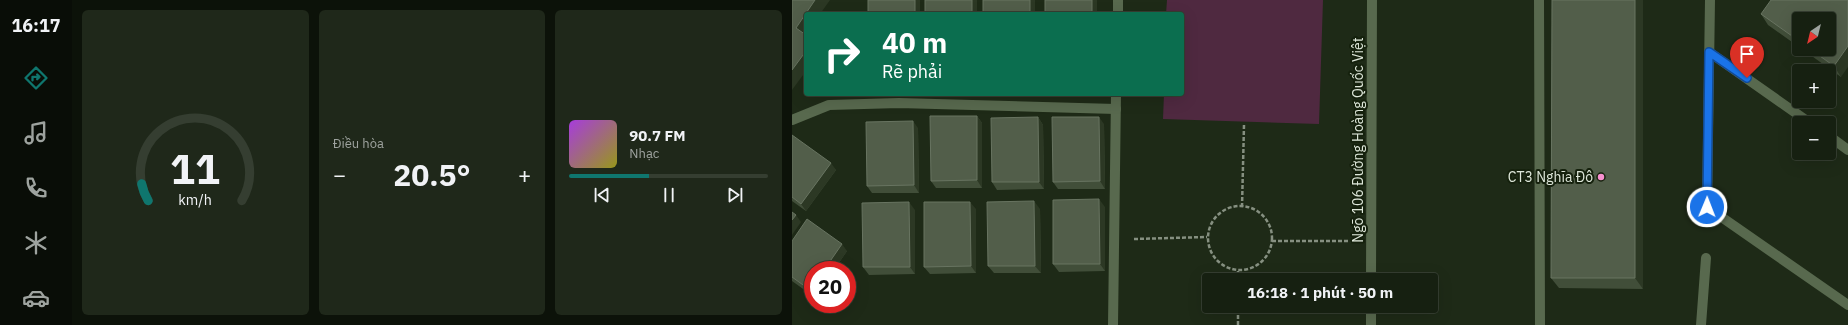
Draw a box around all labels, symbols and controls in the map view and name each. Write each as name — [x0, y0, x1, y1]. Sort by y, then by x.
north arrow — [1792, 12, 1836, 56]
map controls — [1792, 12, 1836, 160]
text: 16:17 — [11, 14, 61, 37]
text: 40 m — [882, 24, 947, 61]
icon: right — [816, 28, 868, 80]
street label: Ngõ 106 Đường Hoàng Quốc Việt — [1349, 37, 1367, 243]
pin — [1730, 37, 1764, 78]
icon: arrive — [1736, 43, 1758, 65]
text: Rẽ phải — [882, 60, 942, 83]
icon: directions — [22, 64, 50, 92]
button: + — [1792, 64, 1836, 108]
button: − — [1792, 116, 1836, 160]
icon: music — [22, 119, 50, 147]
text: 90.7 FM — [629, 126, 686, 145]
text: Điều hòa — [333, 135, 384, 152]
text: 11 — [170, 140, 220, 194]
text: Nhạc — [629, 145, 659, 162]
text: 20.5° — [393, 155, 471, 194]
text: − — [333, 160, 346, 189]
text: + — [518, 160, 531, 189]
place label: CT3 Nghĩa Đô — [1508, 168, 1593, 186]
marker: CT3 Nghĩa Đô — [1596, 172, 1606, 182]
icon: phone — [22, 174, 50, 202]
icon: previous — [591, 184, 613, 206]
icon: pause — [658, 184, 680, 206]
icon: next — [724, 184, 746, 206]
position arrow — [1686, 186, 1728, 228]
text: km/h — [179, 189, 212, 208]
icon: climate — [22, 229, 50, 257]
speed limit sign: 20 — [804, 261, 856, 313]
text: 16:18 · 1 phút · 50 m — [1247, 283, 1393, 302]
icon: car — [22, 284, 50, 312]

